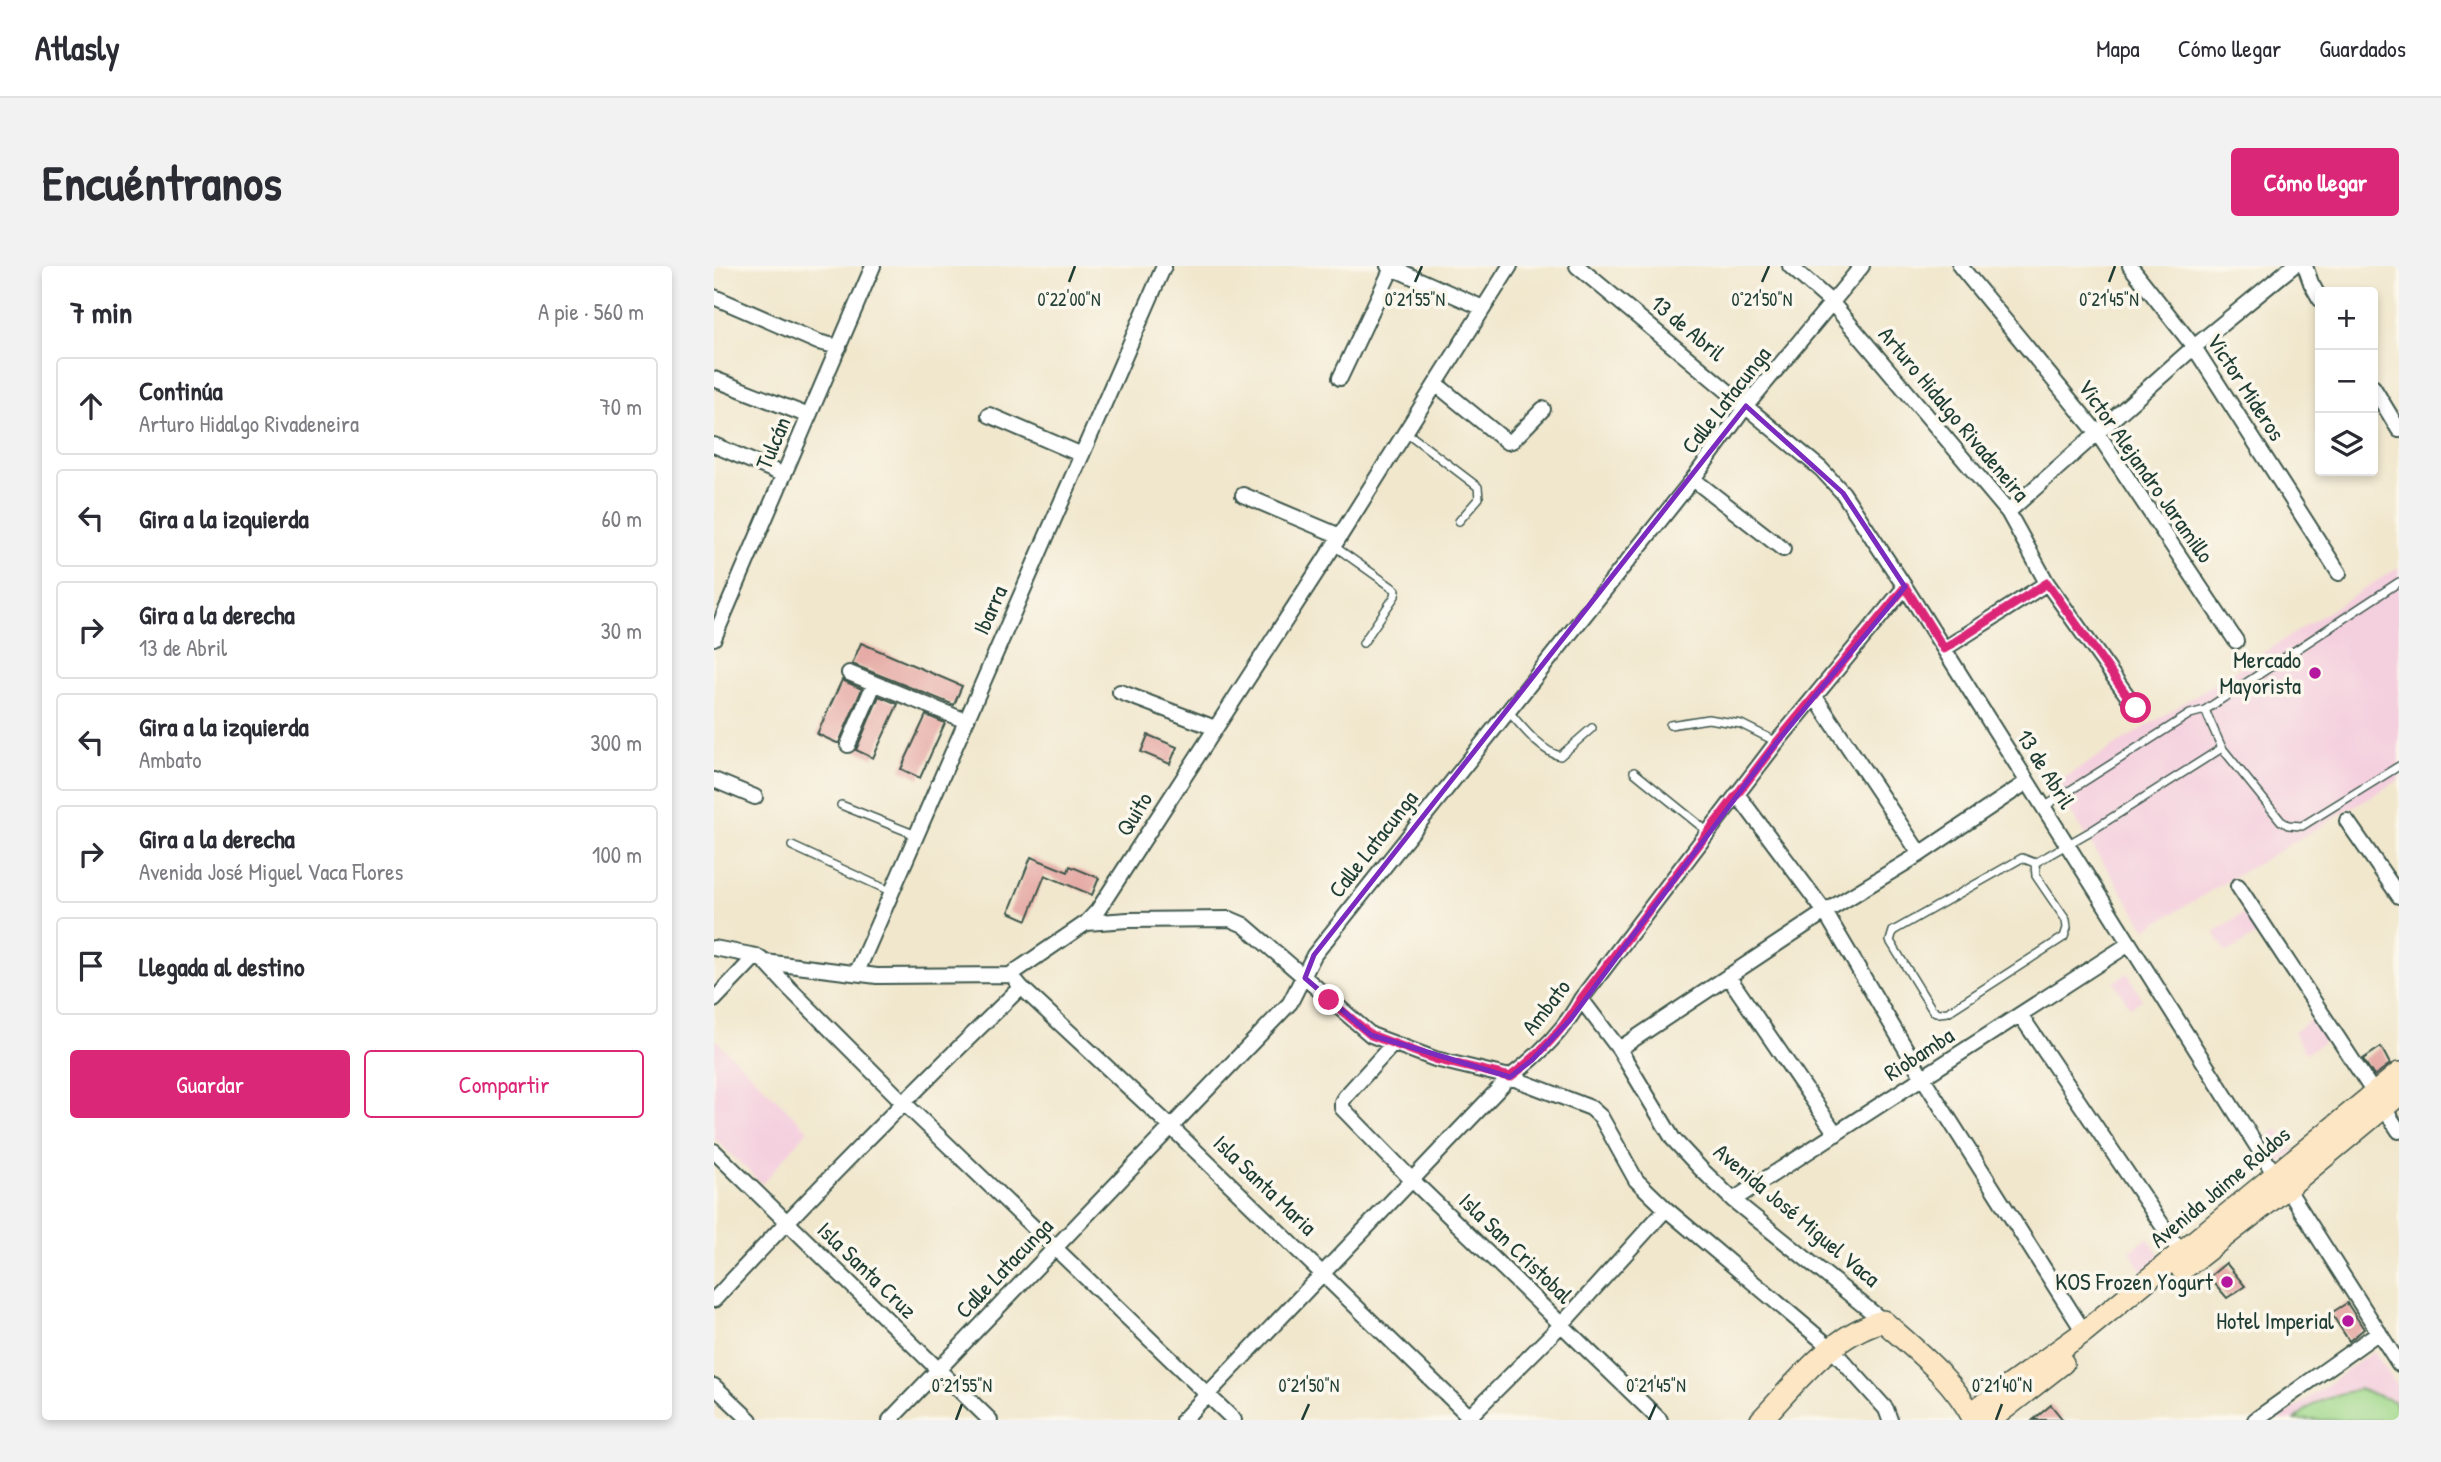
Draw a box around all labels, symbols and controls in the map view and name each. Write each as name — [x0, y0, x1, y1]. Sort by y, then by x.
text: Atlasly — [35, 26, 120, 70]
text: Mapa — [2096, 32, 2140, 64]
text: Cómo llegar — [2178, 32, 2281, 64]
text: Guardados — [2319, 32, 2406, 64]
button: Cómo llegar — [2231, 148, 2399, 216]
text: Encuéntranos — [42, 149, 282, 215]
text: 0°22'00"N — [1037, 287, 1101, 312]
text: 0°21'55"N — [1385, 287, 1445, 312]
street label: 13 de Abril — [1645, 287, 1733, 368]
text: 0°21'50"N — [1732, 287, 1792, 312]
text: 0°21'45"N — [2079, 287, 2139, 312]
map controls — [2315, 287, 2378, 476]
button: + — [2315, 287, 2378, 350]
text: 7 min — [70, 292, 132, 332]
text: A pie · 560 m — [538, 296, 644, 327]
street label: Arturo Hidalgo Rivadeneira — [1872, 319, 2037, 508]
street label: Victor Mideros — [2200, 327, 2293, 447]
street label: Calle Latacunga — [1674, 340, 1777, 460]
button: − — [2315, 350, 2378, 413]
text: Continúa — [139, 373, 223, 408]
street label: Victor Alejandro Jaramillo — [2071, 373, 2221, 569]
icon: ahead — [72, 387, 110, 425]
text: 70 m — [599, 391, 642, 422]
text: Arturo Hidalgo Rivadeneira — [139, 408, 359, 439]
street label: Tulcán — [748, 412, 797, 474]
button: layers — [2315, 413, 2378, 476]
icon: left — [72, 499, 110, 537]
text: Gira a la izquierda — [139, 501, 309, 536]
text: 60 m — [602, 503, 642, 534]
street label: Ibarra — [965, 580, 1014, 639]
text: Gira a la derecha — [139, 597, 295, 632]
icon: right — [72, 611, 110, 649]
text: 30 m — [600, 615, 642, 646]
text: 13 de Abril — [139, 632, 227, 663]
place label: Mercado Mayorista — [2220, 644, 2301, 701]
marker: Mercado Mayorista — [2307, 665, 2323, 681]
route start — [2120, 692, 2151, 723]
text: Gira a la izquierda — [139, 709, 309, 744]
icon: left — [72, 723, 110, 761]
street label: 13 de Abril — [2010, 723, 2083, 815]
text: 300 m — [590, 727, 642, 758]
text: Ambato — [139, 744, 202, 775]
street label: Calle Latacunga — [1321, 784, 1424, 904]
street label: Quito — [1108, 786, 1159, 842]
text: Gira a la derecha — [139, 821, 295, 856]
icon: right — [72, 835, 110, 873]
text: 100 m — [592, 839, 642, 870]
text: Avenida José Miguel Vaca Flores — [139, 856, 403, 887]
icon: arrive — [72, 947, 110, 985]
text: Llegada al destino — [139, 949, 305, 984]
street label: Ambato — [1514, 973, 1577, 1041]
route end — [1313, 984, 1344, 1015]
street label: Riobamba — [1878, 1019, 1960, 1088]
button: Guardar — [70, 1050, 350, 1118]
button: Compartir — [364, 1050, 644, 1118]
street label: Avenida Jaime Roldos — [2143, 1119, 2296, 1254]
street label: Isla Santa Maria — [1207, 1127, 1324, 1242]
street label: Avenida José Miguel Vaca — [1708, 1136, 1887, 1293]
street label: Isla San Cristobal — [1453, 1185, 1581, 1311]
street label: Calle Latacunga — [948, 1211, 1059, 1325]
street label: Isla Santa Cruz — [811, 1214, 924, 1325]
place label: KOS Frozen Yogurt — [2055, 1266, 2214, 1297]
marker: KOS Frozen Yogurt — [2219, 1274, 2235, 1290]
place label: Hotel Imperial — [2216, 1305, 2335, 1336]
marker: Hotel Imperial — [2340, 1313, 2356, 1329]
text: 0°21'55"N — [932, 1373, 992, 1398]
text: 0°21'50"N — [1279, 1373, 1339, 1398]
text: 0°21'45"N — [1626, 1373, 1686, 1398]
text: 0°21'40"N — [1972, 1373, 2032, 1398]

